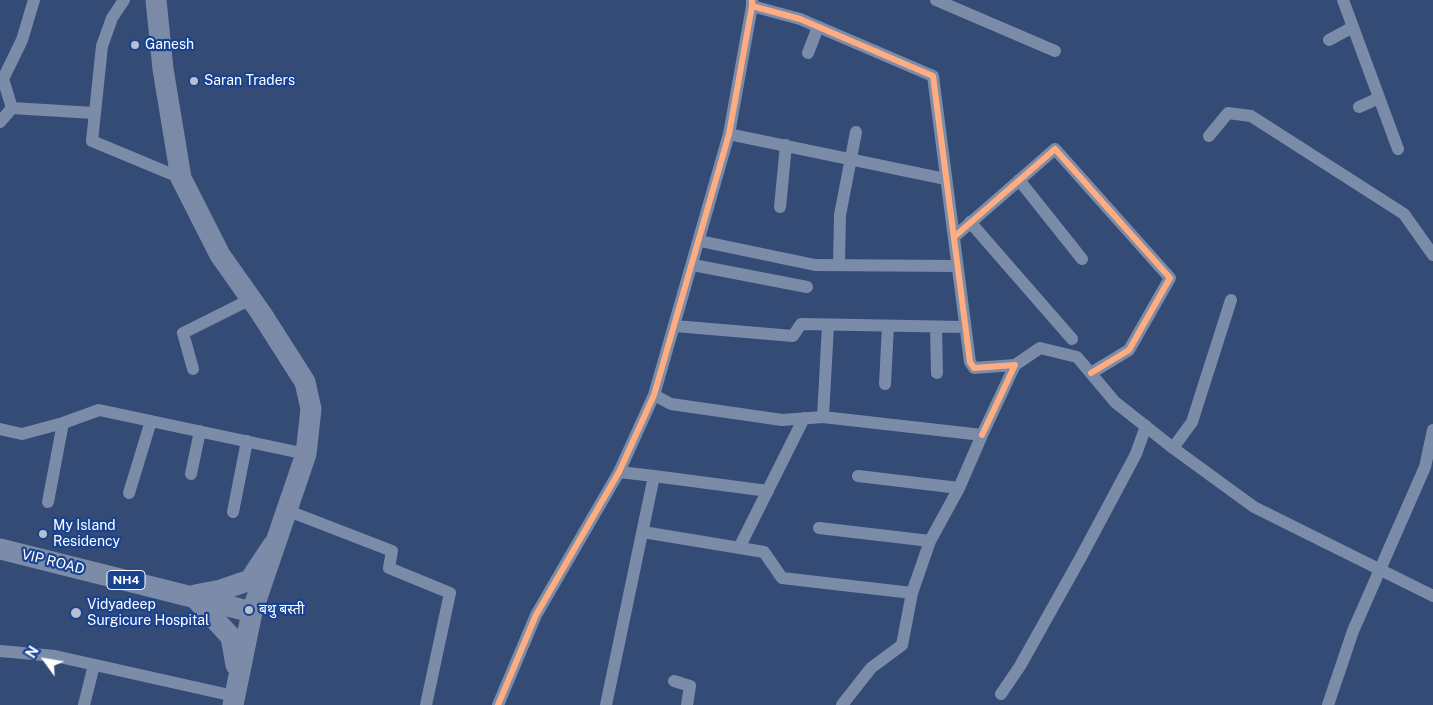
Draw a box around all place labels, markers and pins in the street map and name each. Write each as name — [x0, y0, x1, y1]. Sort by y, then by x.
place label: Ganesh — [145, 37, 194, 53]
marker: Ganesh — [129, 39, 141, 51]
place label: Saran Traders — [204, 73, 295, 89]
marker: Saran Traders — [188, 75, 200, 87]
place label: My Island Residency — [53, 518, 120, 550]
marker: My Island Residency — [37, 528, 49, 540]
place label: Vidyadeep Surgicure Hospital — [87, 597, 209, 630]
place label: बथु बस्ती — [259, 602, 304, 618]
marker: बथु बस्ती — [243, 604, 255, 616]
marker: Vidyadeep Surgicure Hospital — [69, 606, 83, 620]

